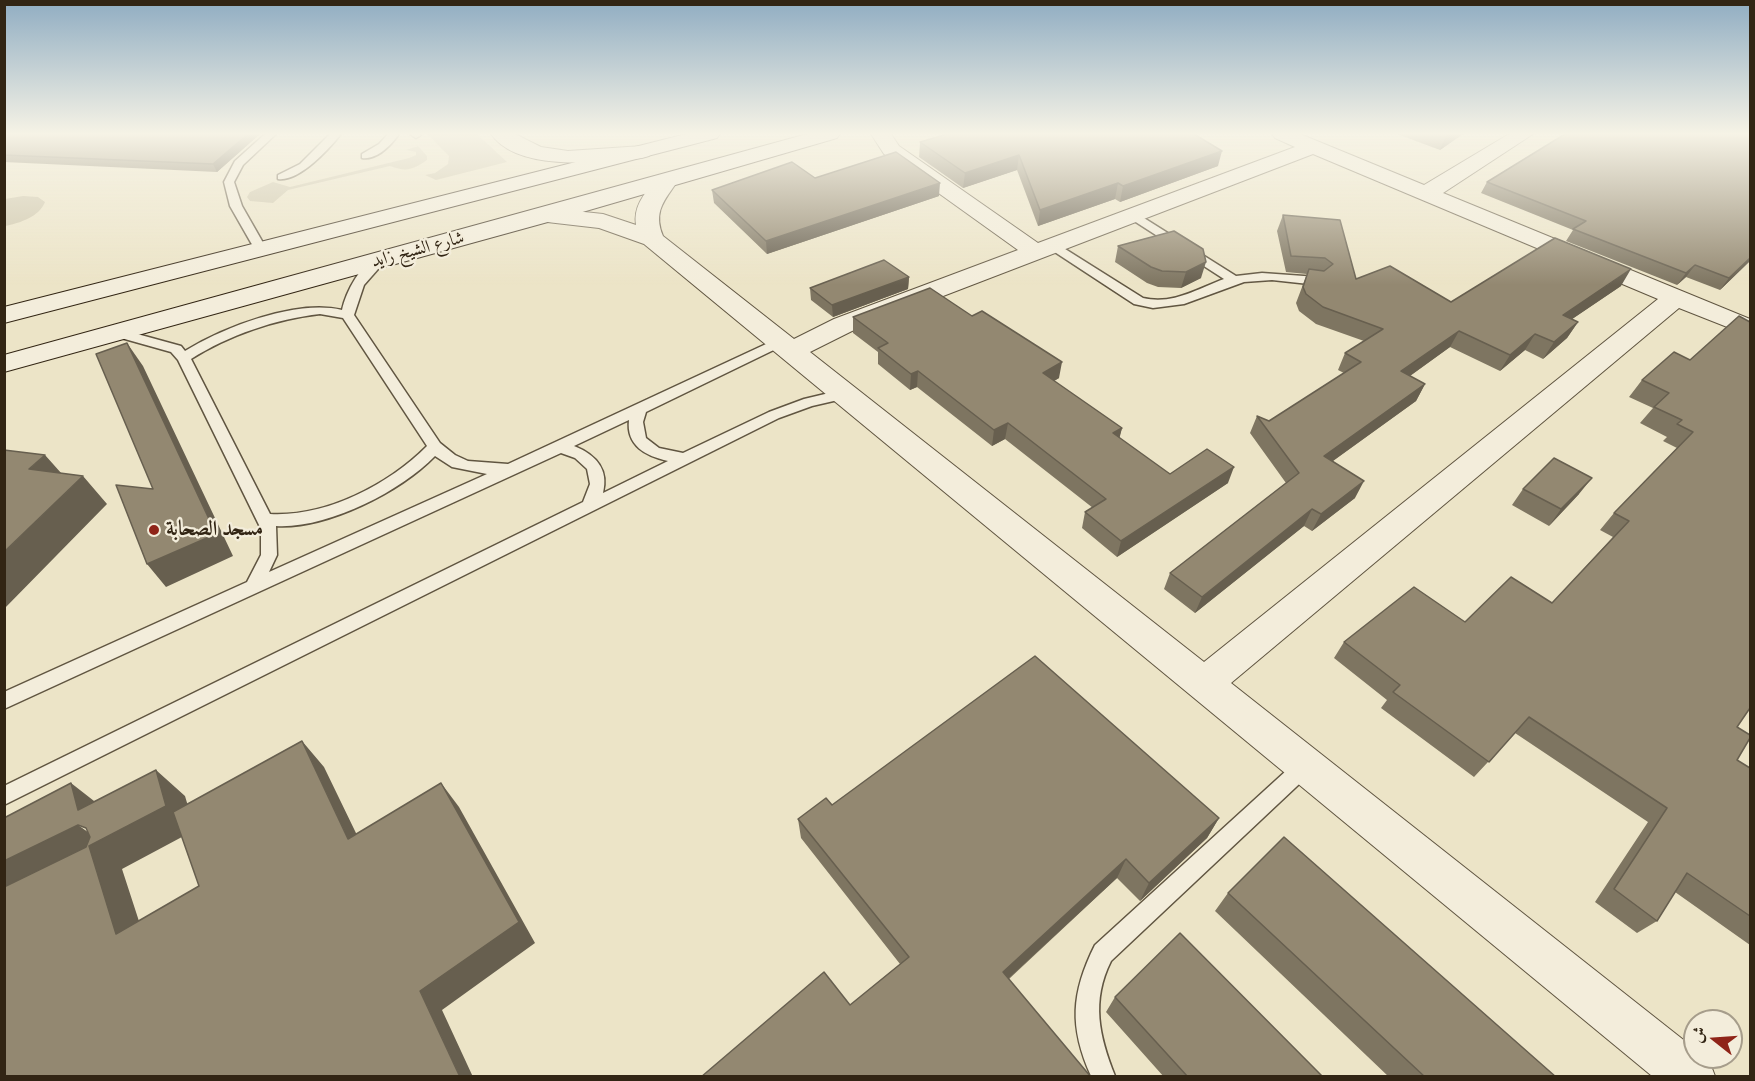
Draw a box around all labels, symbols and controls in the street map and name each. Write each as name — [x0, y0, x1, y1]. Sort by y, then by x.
street label: شارع الشيخ زايد — [369, 227, 467, 273]
place label: مسجد الصحابة — [166, 517, 263, 543]
marker: مسجد الصحابة — [147, 523, 161, 537]
north arrow — [1683, 1009, 1743, 1069]
text: ش — [1684, 1023, 1711, 1045]

